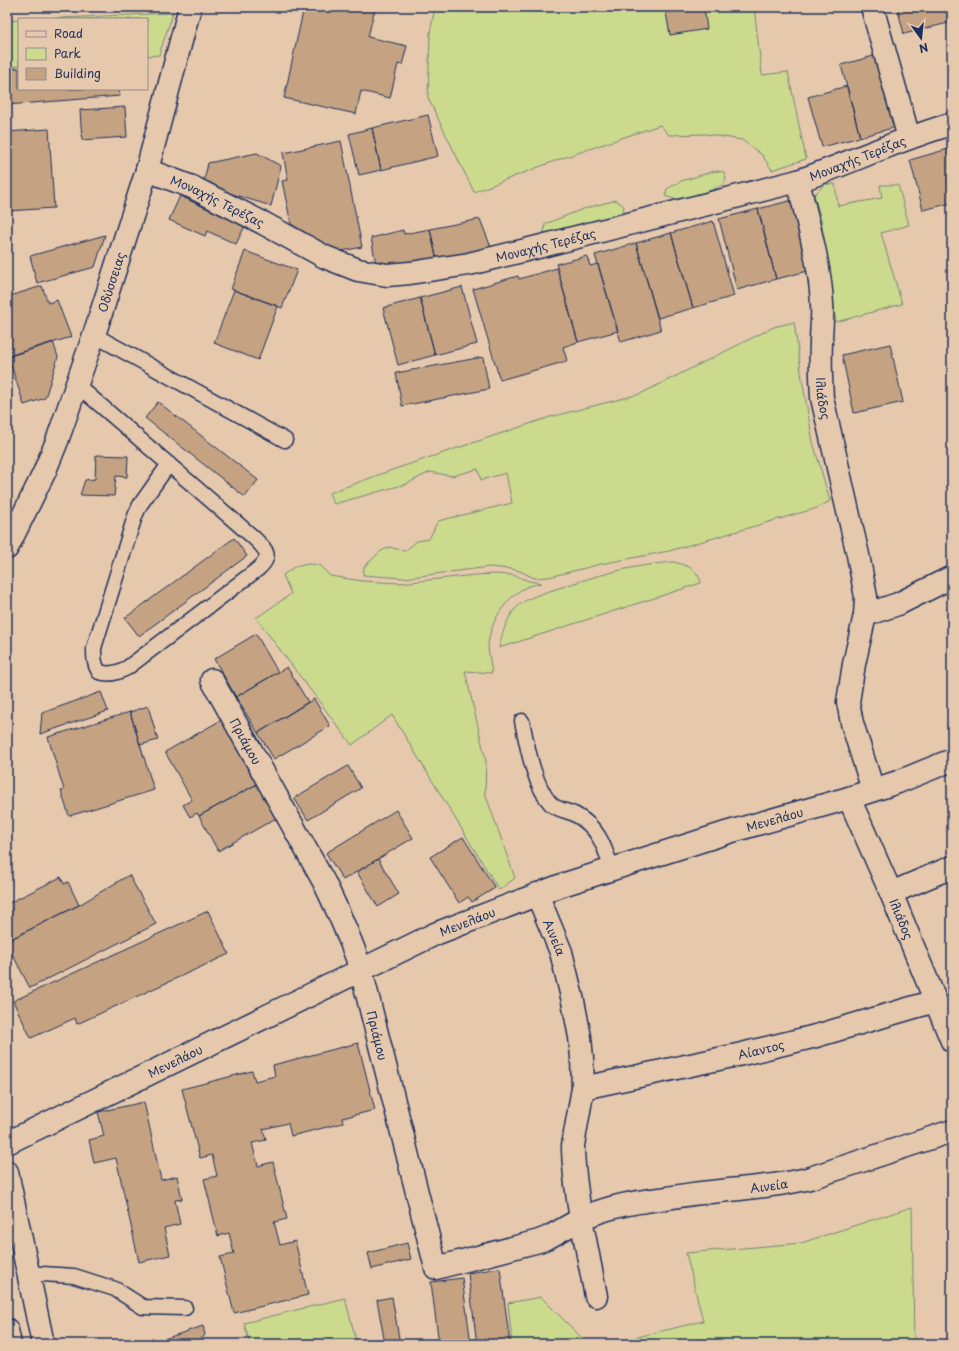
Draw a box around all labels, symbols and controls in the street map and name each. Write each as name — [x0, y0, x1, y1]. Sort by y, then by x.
legend — [18, 18, 148, 90]
north arrow — [901, 18, 941, 58]
text: Road — [54, 24, 83, 42]
text: N — [917, 39, 930, 58]
text: Park — [54, 44, 81, 62]
text: Building — [54, 64, 101, 82]
street label: Μοναχής Τερέζας — [807, 131, 908, 185]
street label: Μοναχής Τερέζας — [168, 171, 268, 231]
street label: Μοναχής Τερέζας — [494, 224, 597, 266]
street label: Οδύσσειας — [93, 250, 129, 315]
street label: Ιλιάδος — [812, 377, 836, 421]
street label: Πριάμου — [226, 715, 266, 768]
street label: Μενελάου — [744, 802, 805, 836]
street label: Ιλιάδος — [885, 896, 918, 942]
street label: Μενελάου — [437, 903, 498, 940]
street label: Αινεία — [539, 916, 571, 958]
street label: Πριάμου — [363, 1009, 392, 1062]
street label: Αίαντος — [736, 1035, 786, 1064]
street label: Μενελάου — [145, 1040, 205, 1082]
street label: Αινεία — [749, 1174, 789, 1197]

